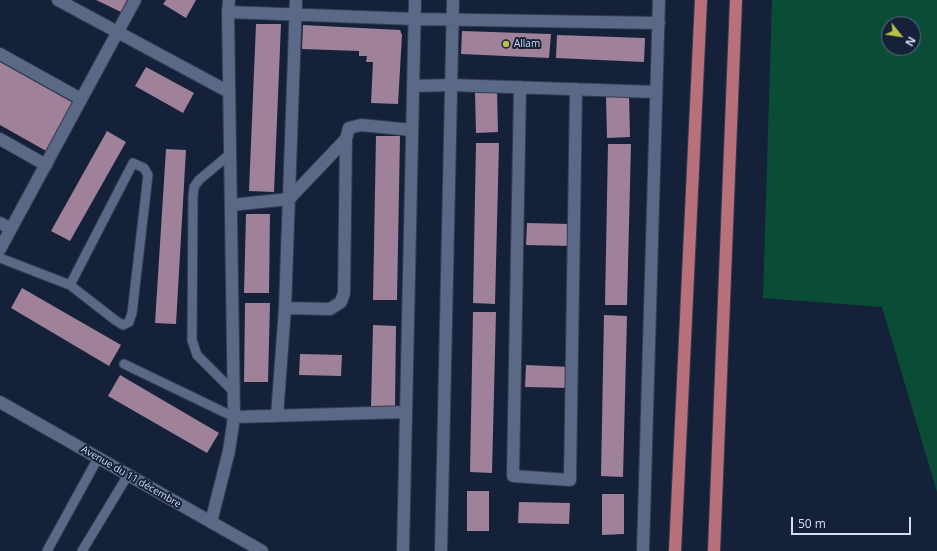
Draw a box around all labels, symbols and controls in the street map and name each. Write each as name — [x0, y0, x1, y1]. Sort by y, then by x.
north arrow — [881, 16, 921, 56]
text: N — [902, 34, 920, 49]
place label: Allam — [514, 38, 540, 50]
marker: Allam — [501, 39, 511, 49]
street label: Avenue du 11 décembre — [79, 443, 183, 511]
scale bar — [793, 509, 913, 535]
text: 50 m — [798, 515, 826, 532]

